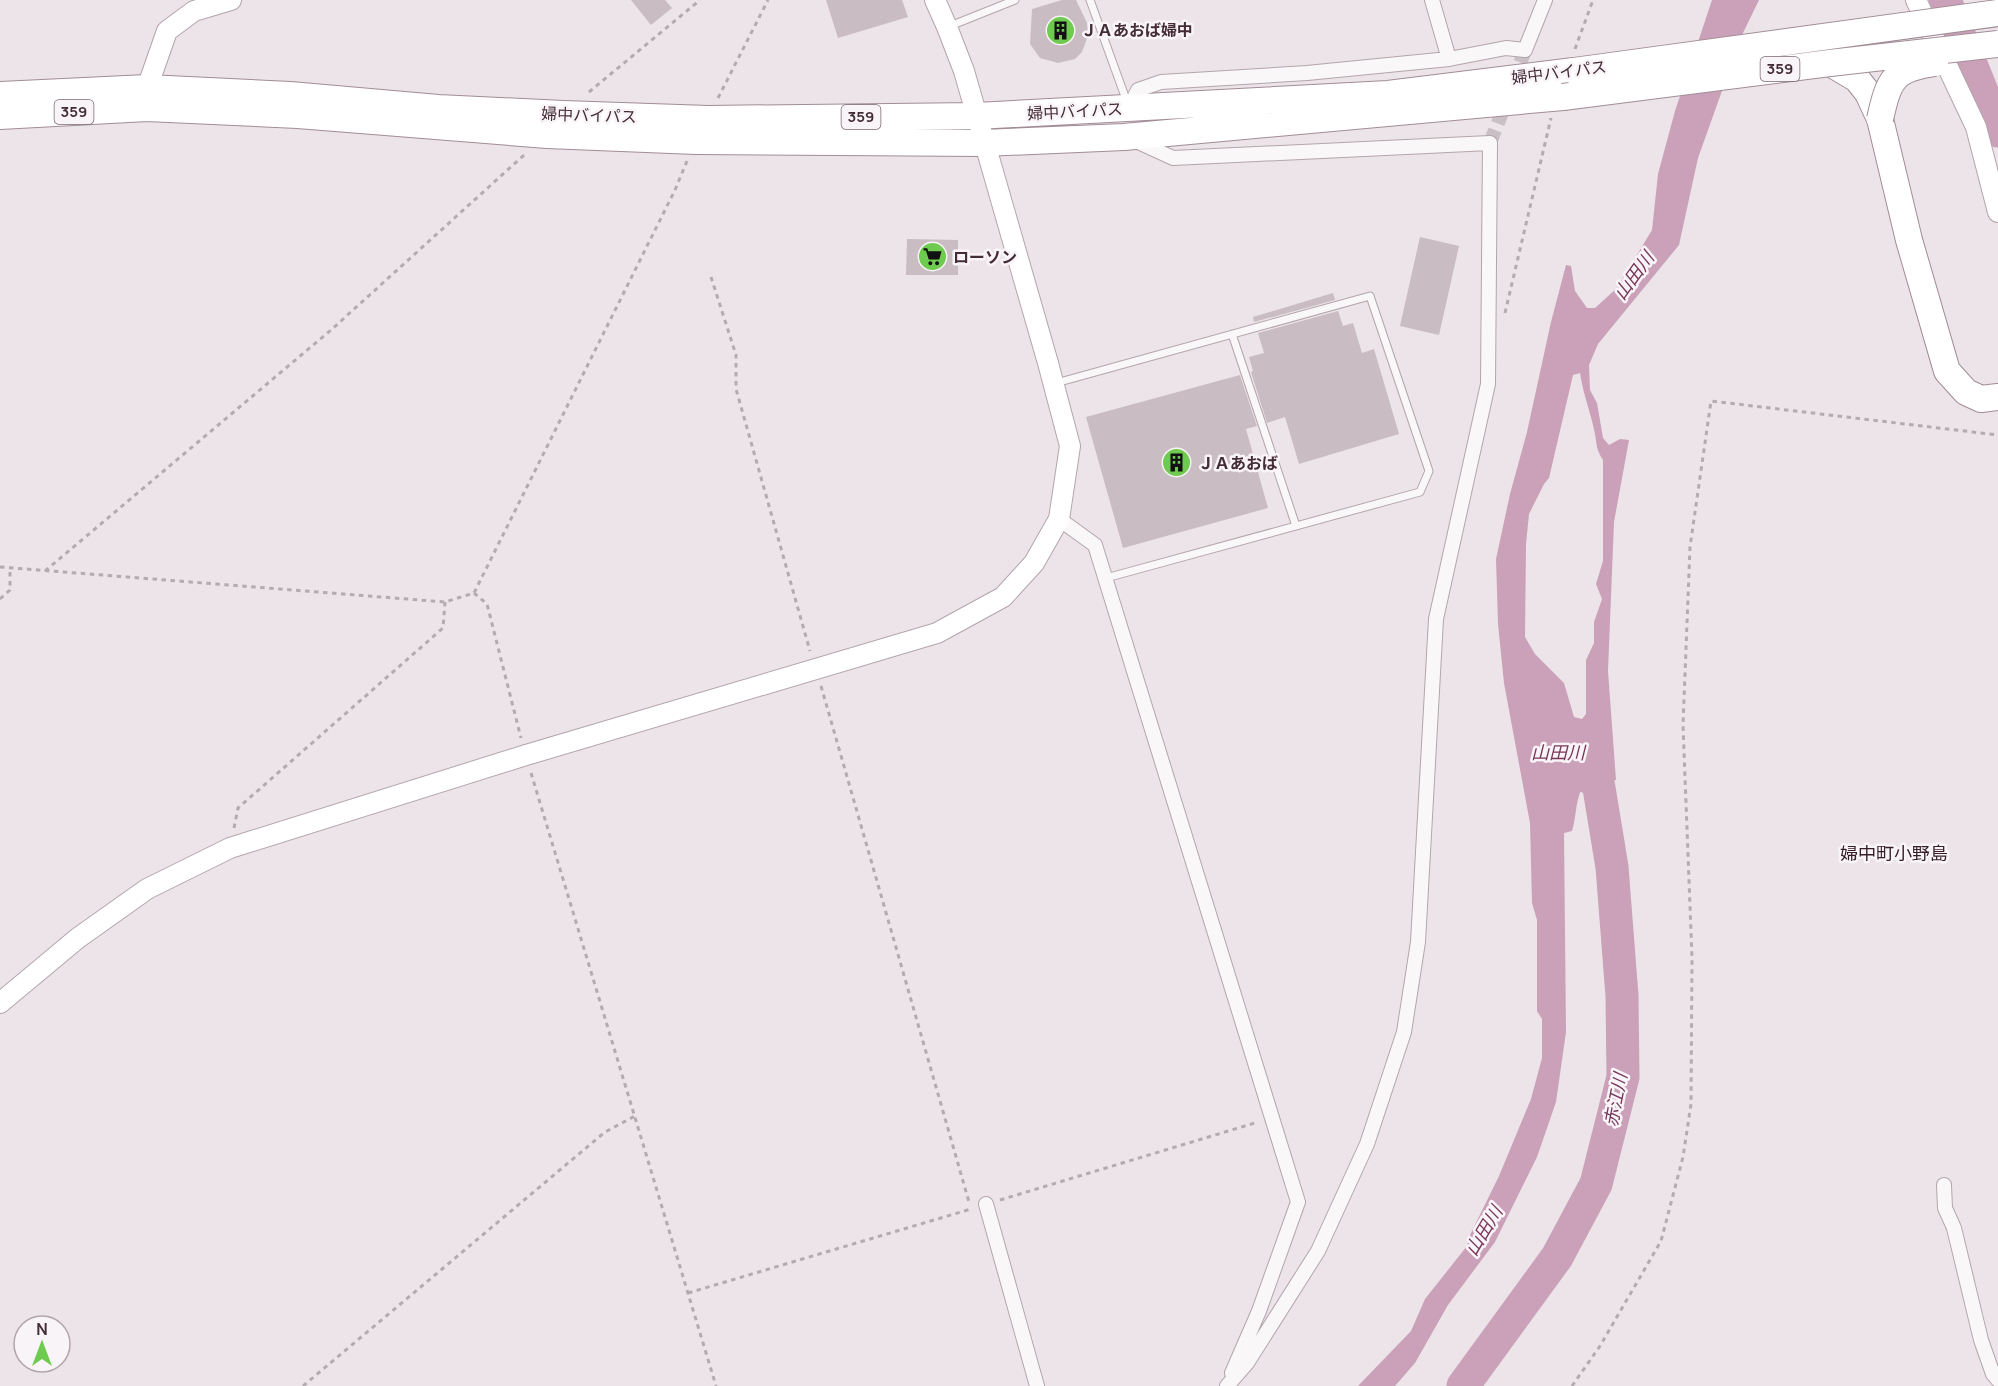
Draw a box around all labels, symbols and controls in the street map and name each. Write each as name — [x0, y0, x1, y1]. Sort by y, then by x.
building icon: ＪＡあおば婦中 — [1044, 14, 1076, 46]
place label: ＪＡあおば婦中 — [1081, 19, 1193, 41]
street label: 婦中バイパス — [1510, 55, 1608, 89]
road number: 359 — [1760, 57, 1800, 81]
street label: 婦中バイパス — [1027, 98, 1123, 124]
road number: 359 — [54, 100, 94, 124]
street label: 婦中バイパス — [541, 102, 637, 128]
road number: 359 — [842, 105, 880, 129]
supermarket icon: ローソン — [916, 241, 948, 273]
water label: 山田川 — [1608, 245, 1660, 304]
place label: ローソン — [953, 246, 1017, 268]
building icon: ＪＡあおば — [1161, 447, 1193, 479]
place label: ＪＡあおば — [1198, 452, 1278, 474]
water label: 山田川 — [1531, 740, 1587, 764]
district label: 婦中町小野島 — [1840, 841, 1948, 865]
water label: 赤江川 — [1598, 1069, 1632, 1129]
water label: 山田川 — [1459, 1199, 1508, 1260]
north arrow — [12, 1314, 72, 1374]
text: N — [36, 1318, 48, 1340]

